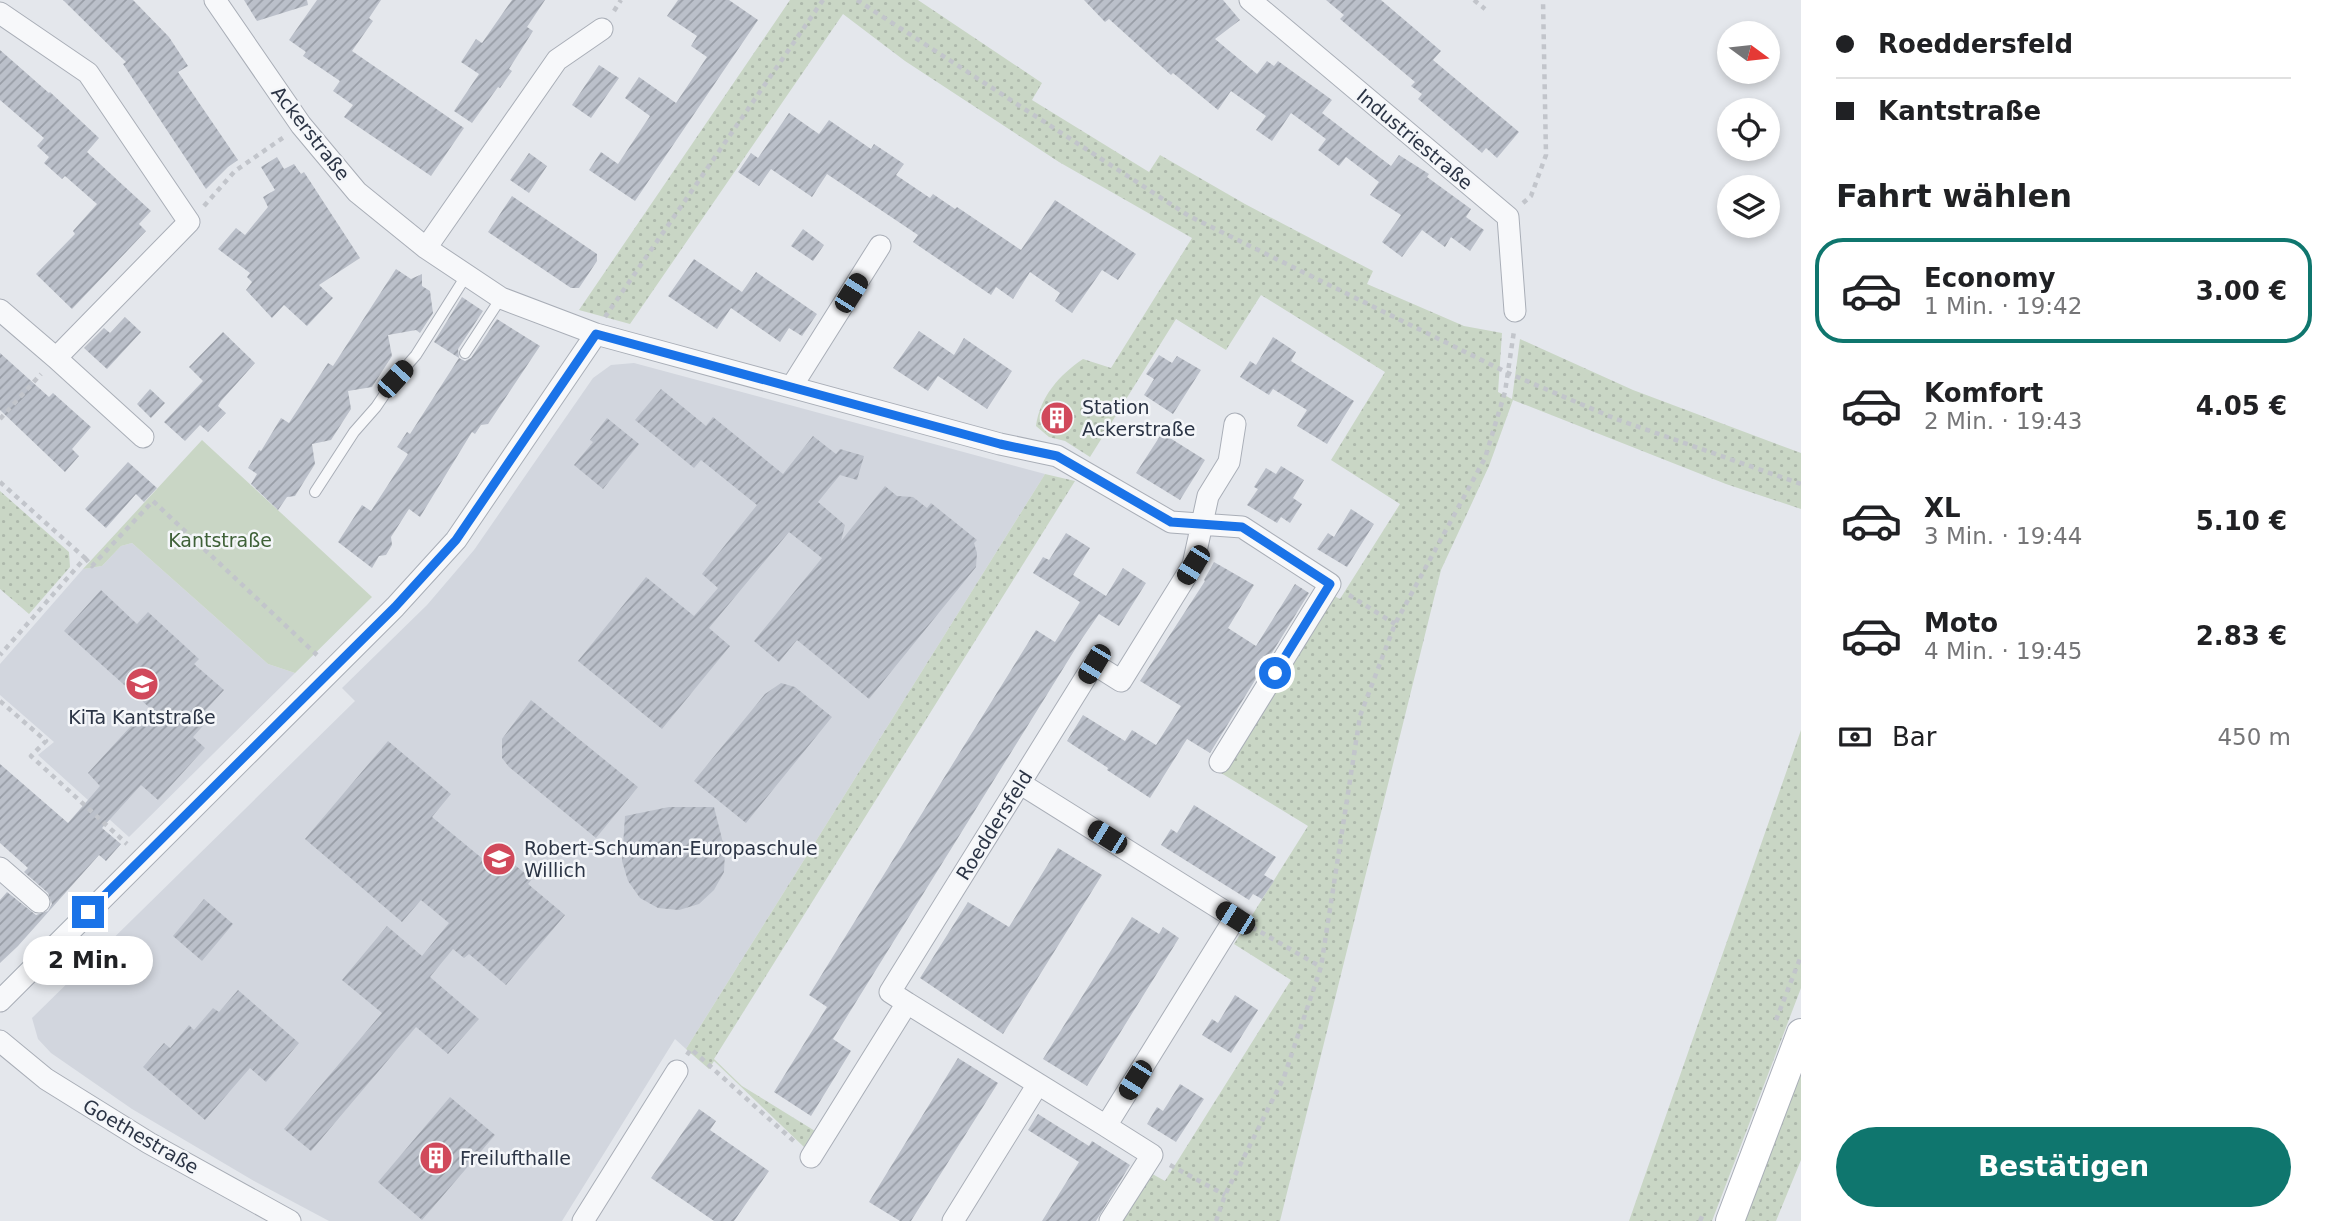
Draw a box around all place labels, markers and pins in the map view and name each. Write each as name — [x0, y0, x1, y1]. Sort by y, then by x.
place label: Station Ackerstraße — [1082, 396, 1195, 440]
building icon: Station Ackerstraße — [1038, 399, 1076, 437]
school or university icon: KiTa Kantstraße — [123, 665, 161, 703]
place label: KiTa Kantstraße — [68, 706, 216, 728]
place label: Robert-Schuman-Europaschule Willich — [524, 837, 818, 881]
school or university icon: Robert-Schuman-Europaschule Willich — [480, 840, 518, 878]
building icon: Freilufthalle — [417, 1139, 455, 1177]
place label: Freilufthalle — [460, 1147, 571, 1169]

